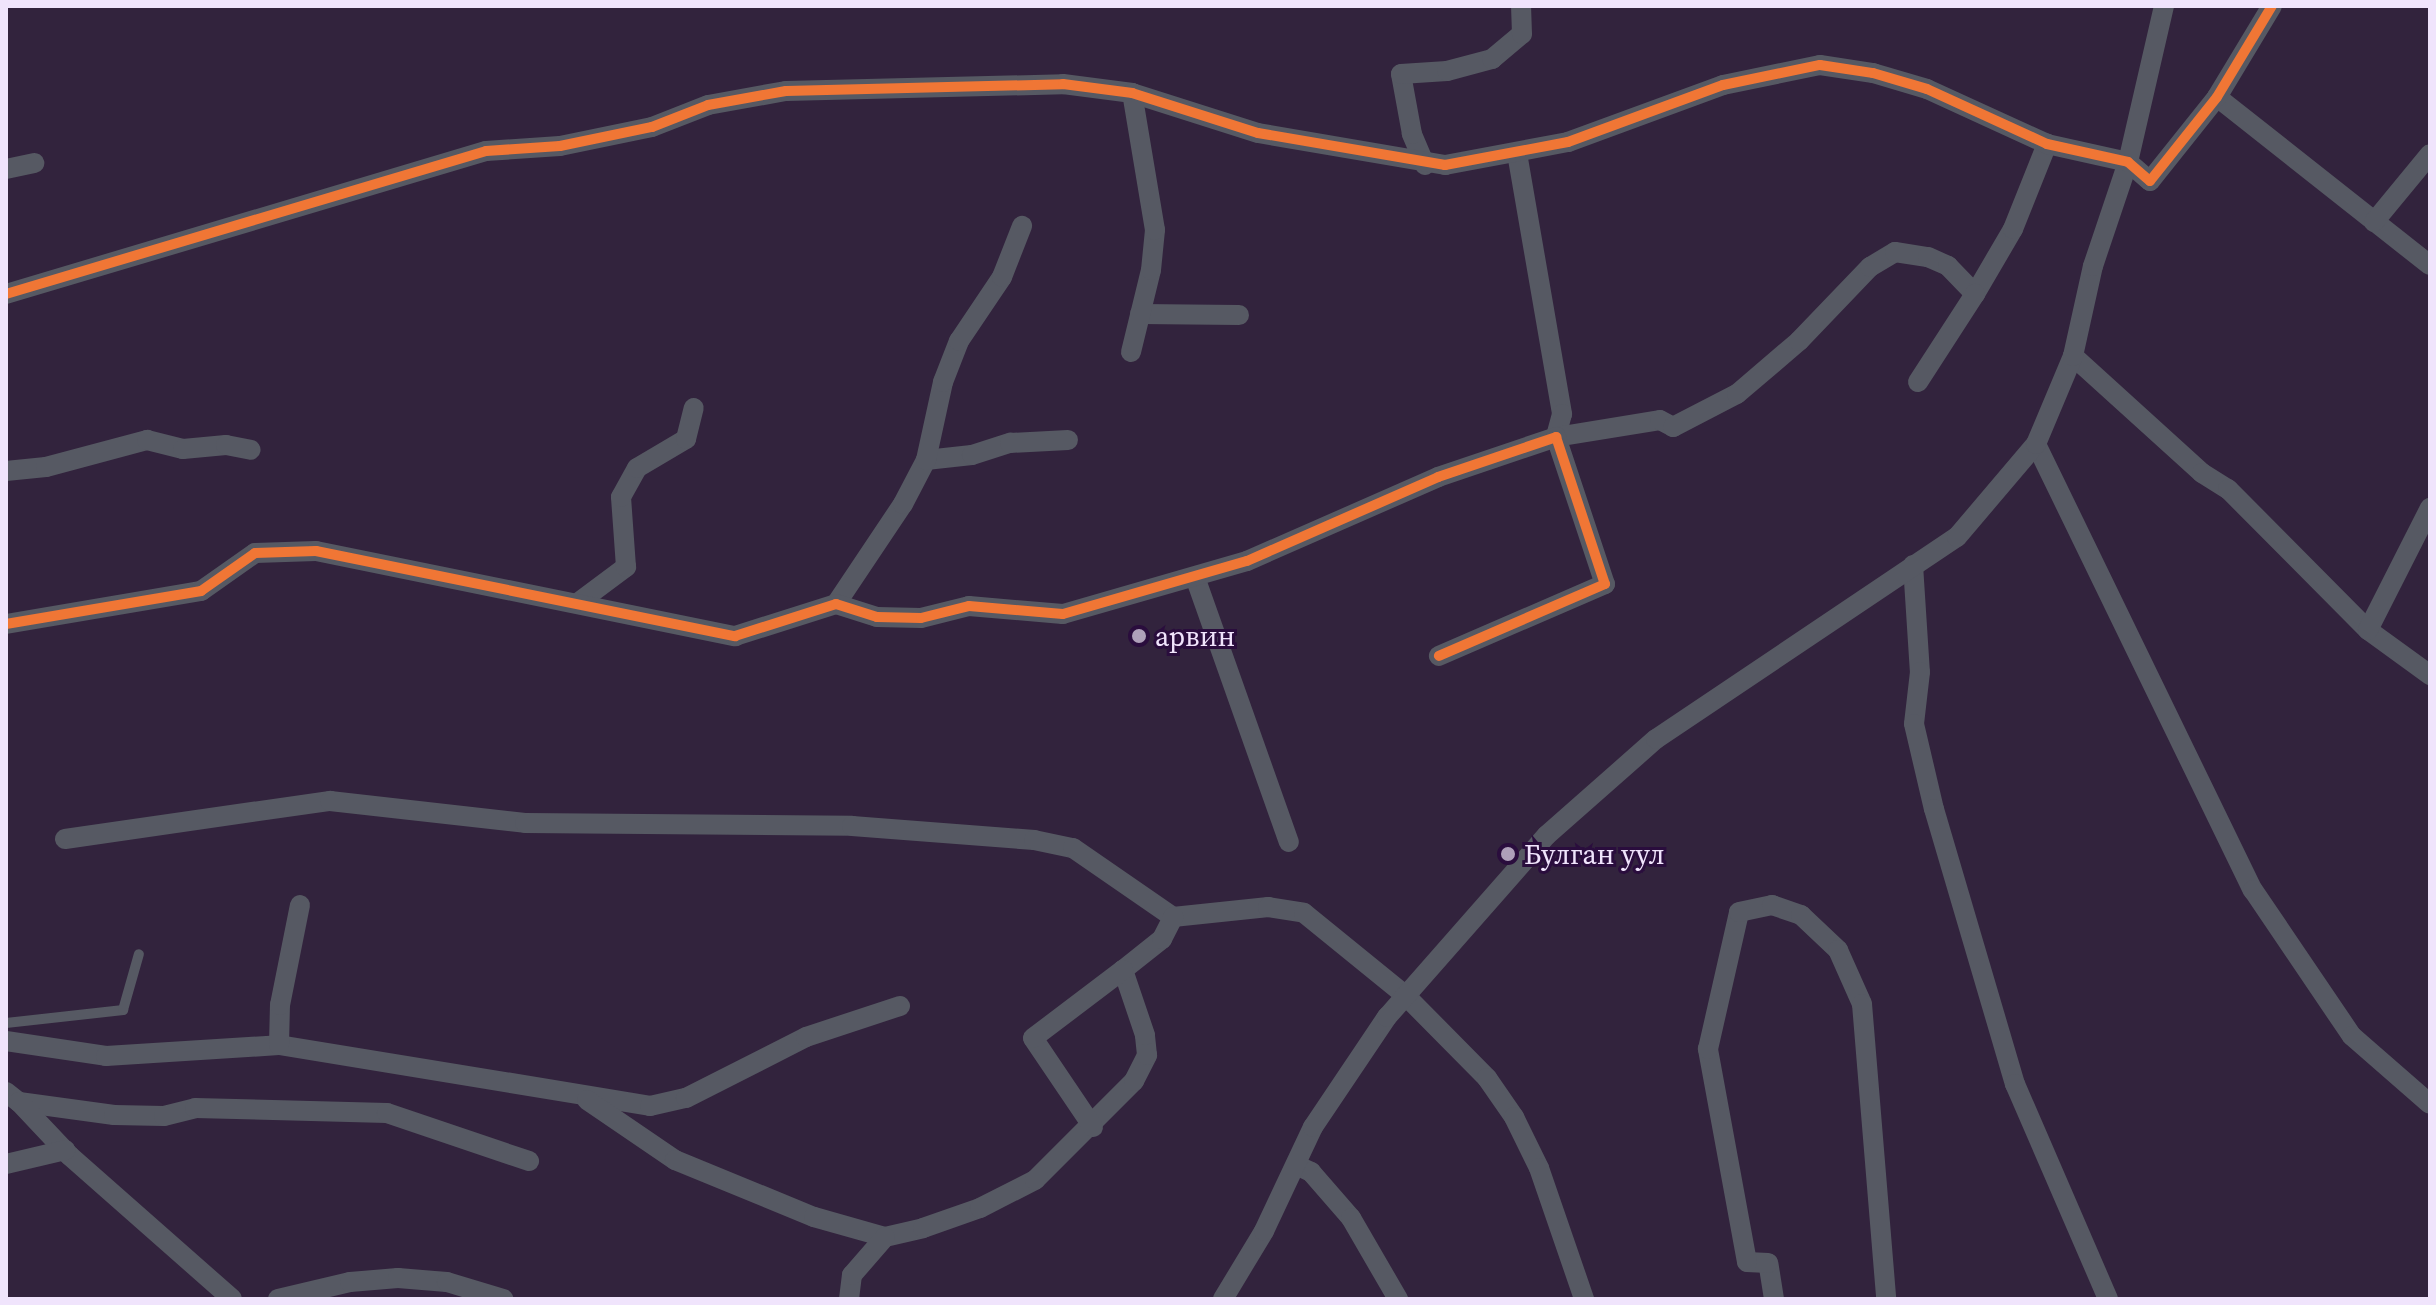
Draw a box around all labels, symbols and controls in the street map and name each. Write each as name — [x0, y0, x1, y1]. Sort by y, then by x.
place label: арвин — [1155, 619, 1235, 653]
marker: арвин — [1130, 627, 1148, 645]
place label: Булган уул — [1524, 837, 1665, 871]
marker: Булган уул — [1499, 845, 1517, 863]

